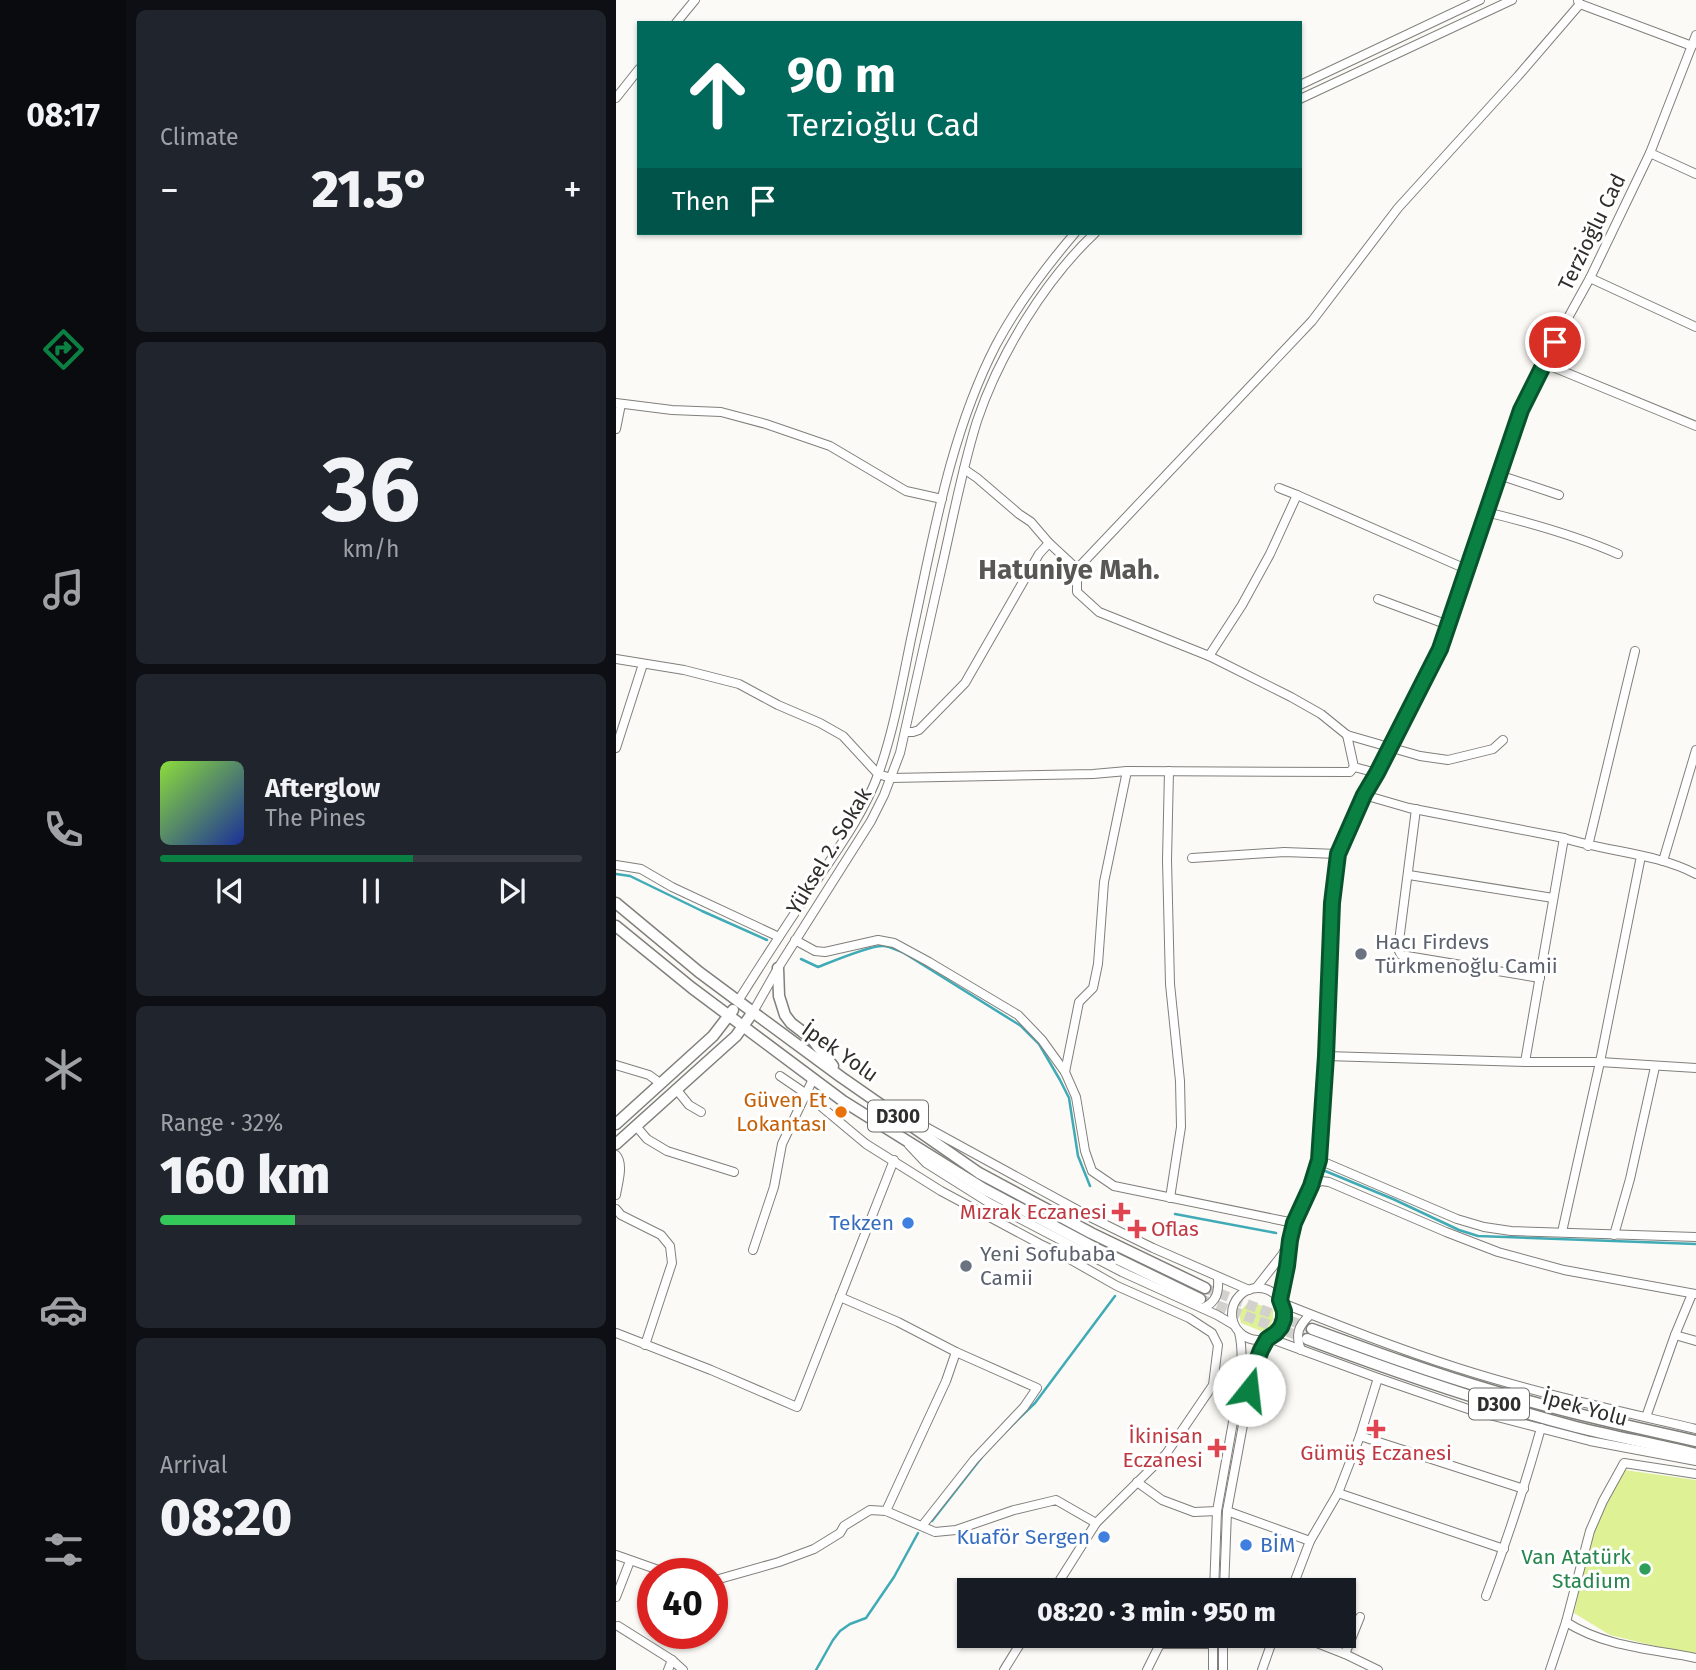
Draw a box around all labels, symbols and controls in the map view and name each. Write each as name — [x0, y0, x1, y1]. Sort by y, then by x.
text: 90 m — [787, 46, 896, 105]
icon: ahead — [672, 49, 763, 140]
text: 08:17 — [26, 96, 100, 134]
text: Terzioğlu Cad — [787, 106, 980, 144]
text: Climate — [160, 123, 239, 151]
text: 21.5° — [312, 158, 430, 221]
text: − — [160, 167, 179, 213]
text: + — [563, 167, 582, 213]
street label: Terzioğlu Cad — [1553, 169, 1631, 295]
icon: arrive — [744, 182, 782, 220]
text: Then — [672, 186, 730, 217]
pin — [1525, 312, 1585, 372]
icon: arrive — [1536, 323, 1574, 361]
icon: directions — [39, 325, 88, 374]
text: 36 — [322, 435, 420, 544]
text: km/h — [343, 535, 399, 563]
district label: Hatuniye Mah. — [978, 553, 1160, 586]
icon: music — [39, 565, 88, 614]
text: Afterglow — [265, 773, 380, 804]
street label: Yüksel 2. Sokak — [781, 783, 877, 919]
text: The Pines — [265, 804, 366, 832]
icon: phone — [39, 805, 88, 854]
icon: previous — [211, 872, 249, 910]
icon: pause — [352, 872, 390, 910]
icon: next — [493, 872, 531, 910]
place label: Hacı Firdevs Türkmenoğlu Camii — [1375, 929, 1558, 979]
marker: Hacı Firdevs Türkmenoğlu Camii — [1353, 946, 1369, 962]
street label: İpek Yolu — [797, 1016, 883, 1088]
icon: climate — [39, 1045, 88, 1094]
place label: Güven Et Lokantası — [736, 1087, 827, 1137]
road number: D300 — [868, 1100, 928, 1132]
marker: Güven Et Lokantası — [833, 1104, 849, 1120]
text: Range · 32% — [160, 1109, 283, 1137]
text: 160 km — [160, 1144, 330, 1207]
place label: Mızrak Eczanesi — [960, 1199, 1107, 1225]
marker: Mızrak Eczanesi — [1113, 1204, 1129, 1220]
place label: Tekzen — [829, 1210, 894, 1236]
marker: Tekzen — [900, 1215, 916, 1231]
place label: Oflas — [1151, 1216, 1199, 1242]
marker: Oflas — [1129, 1221, 1145, 1237]
place label: Yeni Sofubaba Camii — [980, 1241, 1116, 1291]
marker: Yeni Sofubaba Camii — [958, 1258, 974, 1274]
icon: car — [39, 1285, 88, 1334]
position arrow — [1212, 1353, 1286, 1427]
street label: İpek Yolu — [1539, 1384, 1631, 1432]
road number: D300 — [1469, 1388, 1529, 1420]
marker: Gümüş Eczanesi — [1368, 1421, 1384, 1437]
place label: İkinisan Eczanesi — [1122, 1423, 1203, 1473]
marker: İkinisan Eczanesi — [1209, 1440, 1225, 1456]
place label: Gümüş Eczanesi — [1300, 1440, 1452, 1466]
text: Arrival — [160, 1451, 227, 1479]
text: 08:20 — [160, 1486, 292, 1549]
place label: Kuaför Sergen — [956, 1524, 1090, 1550]
icon: filters — [39, 1525, 88, 1574]
marker: Kuaför Sergen — [1096, 1529, 1112, 1545]
place label: BİM — [1260, 1532, 1295, 1558]
marker: BİM — [1238, 1537, 1254, 1553]
place label: Van Atatürk Stadium — [1521, 1544, 1631, 1594]
speed limit sign: 40 — [637, 1558, 728, 1649]
marker: Van Atatürk Stadium — [1637, 1561, 1653, 1577]
text: 08:20 · 3 min · 950 m — [1037, 1597, 1276, 1628]

